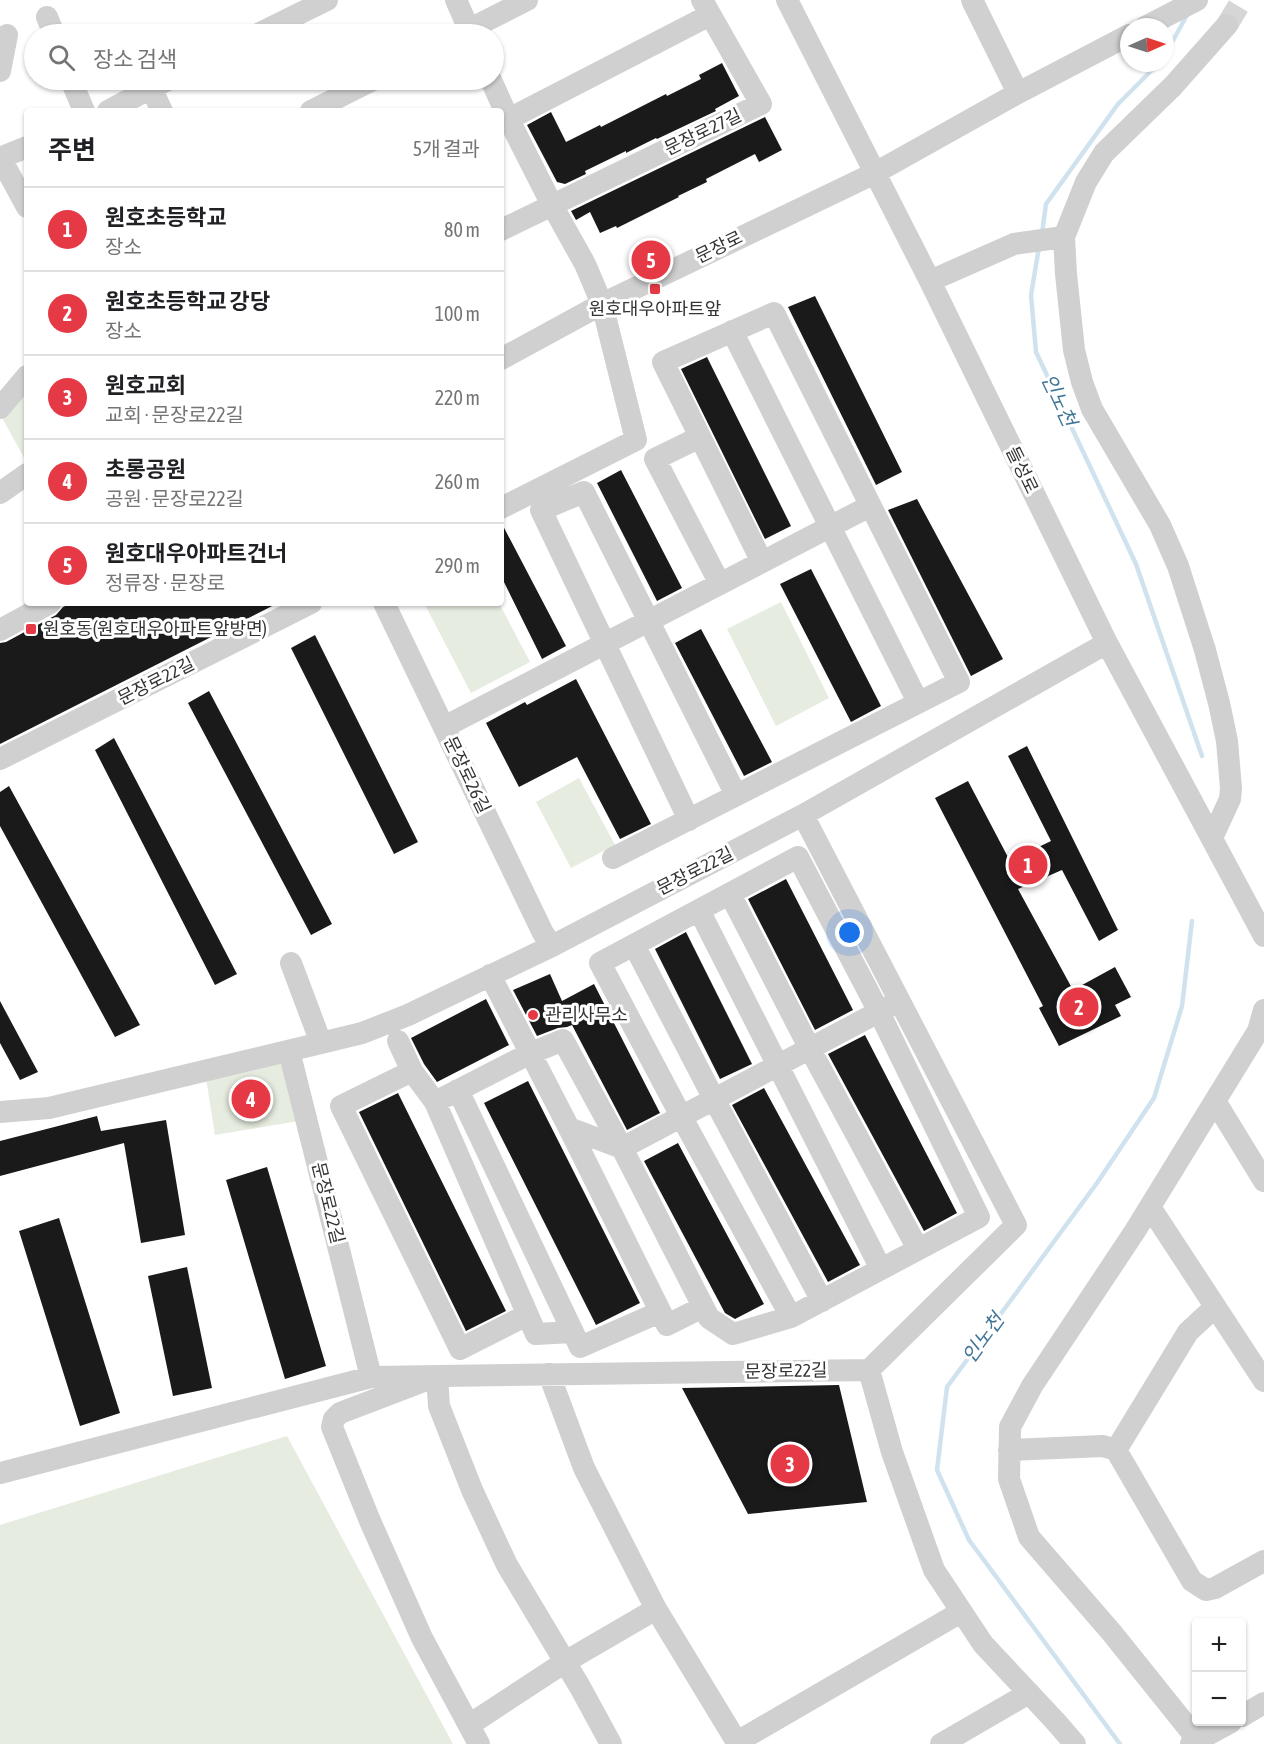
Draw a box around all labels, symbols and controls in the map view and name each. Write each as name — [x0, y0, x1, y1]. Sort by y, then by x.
north arrow — [1120, 18, 1174, 72]
search box — [24, 24, 504, 90]
icon: search — [45, 41, 78, 74]
text: 장소 검색 — [93, 46, 177, 72]
street label: 문장로27길 — [661, 104, 745, 159]
text: 주변 — [48, 135, 96, 165]
text: 5개 결과 — [413, 137, 480, 160]
text: 원호초등학교 — [105, 204, 226, 230]
text: 1 — [63, 218, 72, 241]
text: 80 m — [444, 218, 480, 241]
street label: 문장로 — [692, 226, 746, 267]
text: 장소 — [105, 235, 142, 258]
pin: 5 — [632, 238, 670, 282]
marker: 원호대우아파트앞 — [648, 282, 662, 296]
text: 원호초등학교 강당 — [105, 288, 270, 314]
place label: 원호대우아파트앞 — [589, 298, 721, 319]
text: 2 — [63, 302, 72, 325]
text: 100 m — [435, 302, 480, 325]
text: 장소 — [105, 319, 142, 342]
water label: 인노천 — [1037, 370, 1083, 432]
text: 원호교회 — [105, 372, 186, 398]
text: 3 — [63, 386, 72, 409]
text: 220 m — [435, 386, 480, 409]
text: 교회 · 문장로22길 — [105, 403, 244, 426]
street label: 들성로 — [1002, 443, 1043, 497]
text: 초롱공원 — [105, 456, 186, 482]
text: 4 — [63, 470, 72, 493]
text: 260 m — [435, 470, 480, 493]
text: 공원 · 문장로22길 — [105, 487, 244, 510]
text: 원호대우아파트건너 — [105, 540, 287, 566]
text: 5 — [63, 554, 72, 577]
text: 290 m — [435, 554, 480, 577]
text: 정류장 · 문장로 — [105, 571, 225, 594]
place label: 원호동(원호대우아파트앞방면) — [43, 618, 267, 639]
marker: 원호동(원호대우아파트앞방면) — [24, 622, 38, 636]
street label: 문장로22길 — [114, 652, 198, 709]
street label: 문장로26길 — [440, 733, 495, 817]
street label: 문장로22길 — [653, 842, 737, 899]
pin: 1 — [1008, 842, 1048, 888]
your location — [835, 918, 864, 947]
pin: 2 — [1060, 984, 1098, 1030]
place label: 관리사무소 — [545, 1004, 628, 1025]
marker: 관리사무소 — [526, 1008, 540, 1022]
pin: 4 — [232, 1076, 270, 1122]
street label: 문장로22길 — [308, 1160, 349, 1246]
water label: 인노천 — [957, 1307, 1010, 1367]
street label: 문장로22길 — [744, 1359, 828, 1382]
pin: 3 — [770, 1442, 810, 1486]
map controls — [1192, 1618, 1246, 1726]
button: + — [1192, 1618, 1246, 1672]
button: − — [1192, 1672, 1246, 1726]

